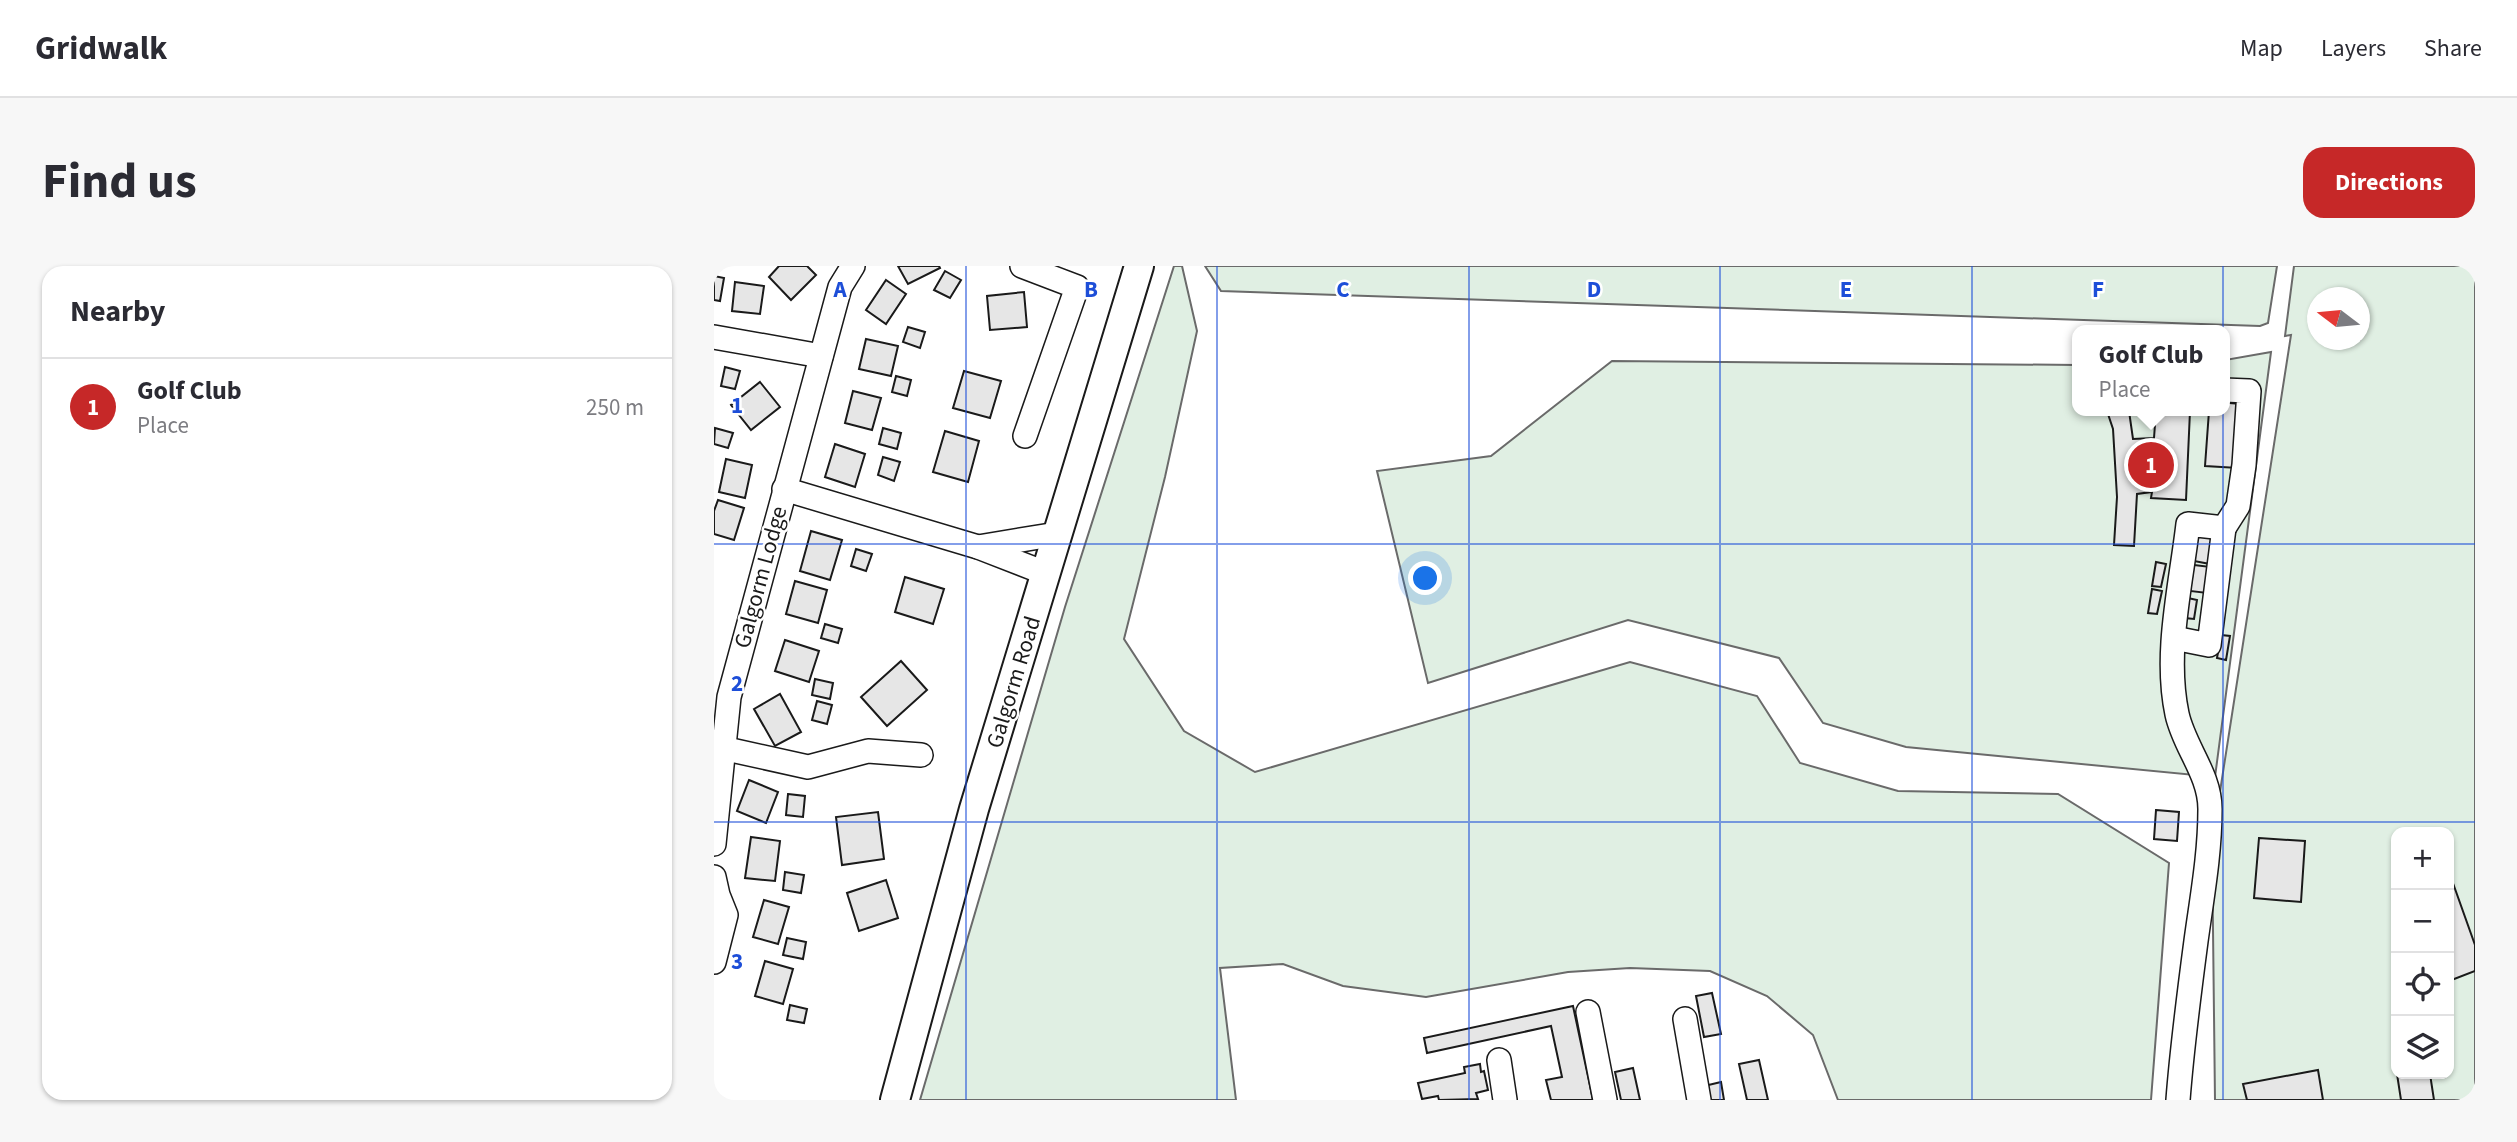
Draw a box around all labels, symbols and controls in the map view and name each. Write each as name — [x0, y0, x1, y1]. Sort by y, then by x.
text: Gridwalk — [35, 25, 167, 72]
text: Map — [2240, 31, 2283, 66]
text: Layers — [2321, 31, 2386, 66]
text: Share — [2424, 31, 2482, 66]
text: Find us — [42, 147, 197, 217]
button: Directions — [2303, 147, 2475, 218]
text: A — [832, 273, 847, 306]
text: B — [1084, 273, 1098, 306]
text: C — [1336, 273, 1350, 306]
text: D — [1587, 273, 1601, 306]
text: E — [1840, 273, 1852, 306]
text: F — [2092, 273, 2104, 306]
north arrow — [2307, 287, 2370, 350]
text: Nearby — [70, 290, 165, 333]
popup — [2072, 325, 2230, 416]
text: Golf Club — [2099, 336, 2203, 373]
text: Golf Club — [137, 372, 242, 409]
text: Place — [2099, 373, 2151, 406]
text: 1 — [731, 389, 743, 422]
text: 1 — [87, 391, 99, 424]
text: 250 m — [586, 391, 644, 424]
text: Place — [137, 409, 189, 442]
pin: 1 — [2128, 439, 2174, 491]
street label: Galgorm Lodge — [726, 502, 795, 652]
your location — [1408, 561, 1442, 595]
street label: Galgorm Road — [978, 612, 1049, 752]
text: 2 — [731, 667, 743, 700]
map controls — [2391, 827, 2454, 1079]
button: + — [2391, 827, 2454, 890]
button: − — [2391, 890, 2454, 953]
text: 3 — [731, 945, 743, 978]
button: locate — [2391, 953, 2454, 1016]
button: layers — [2391, 1016, 2454, 1079]

